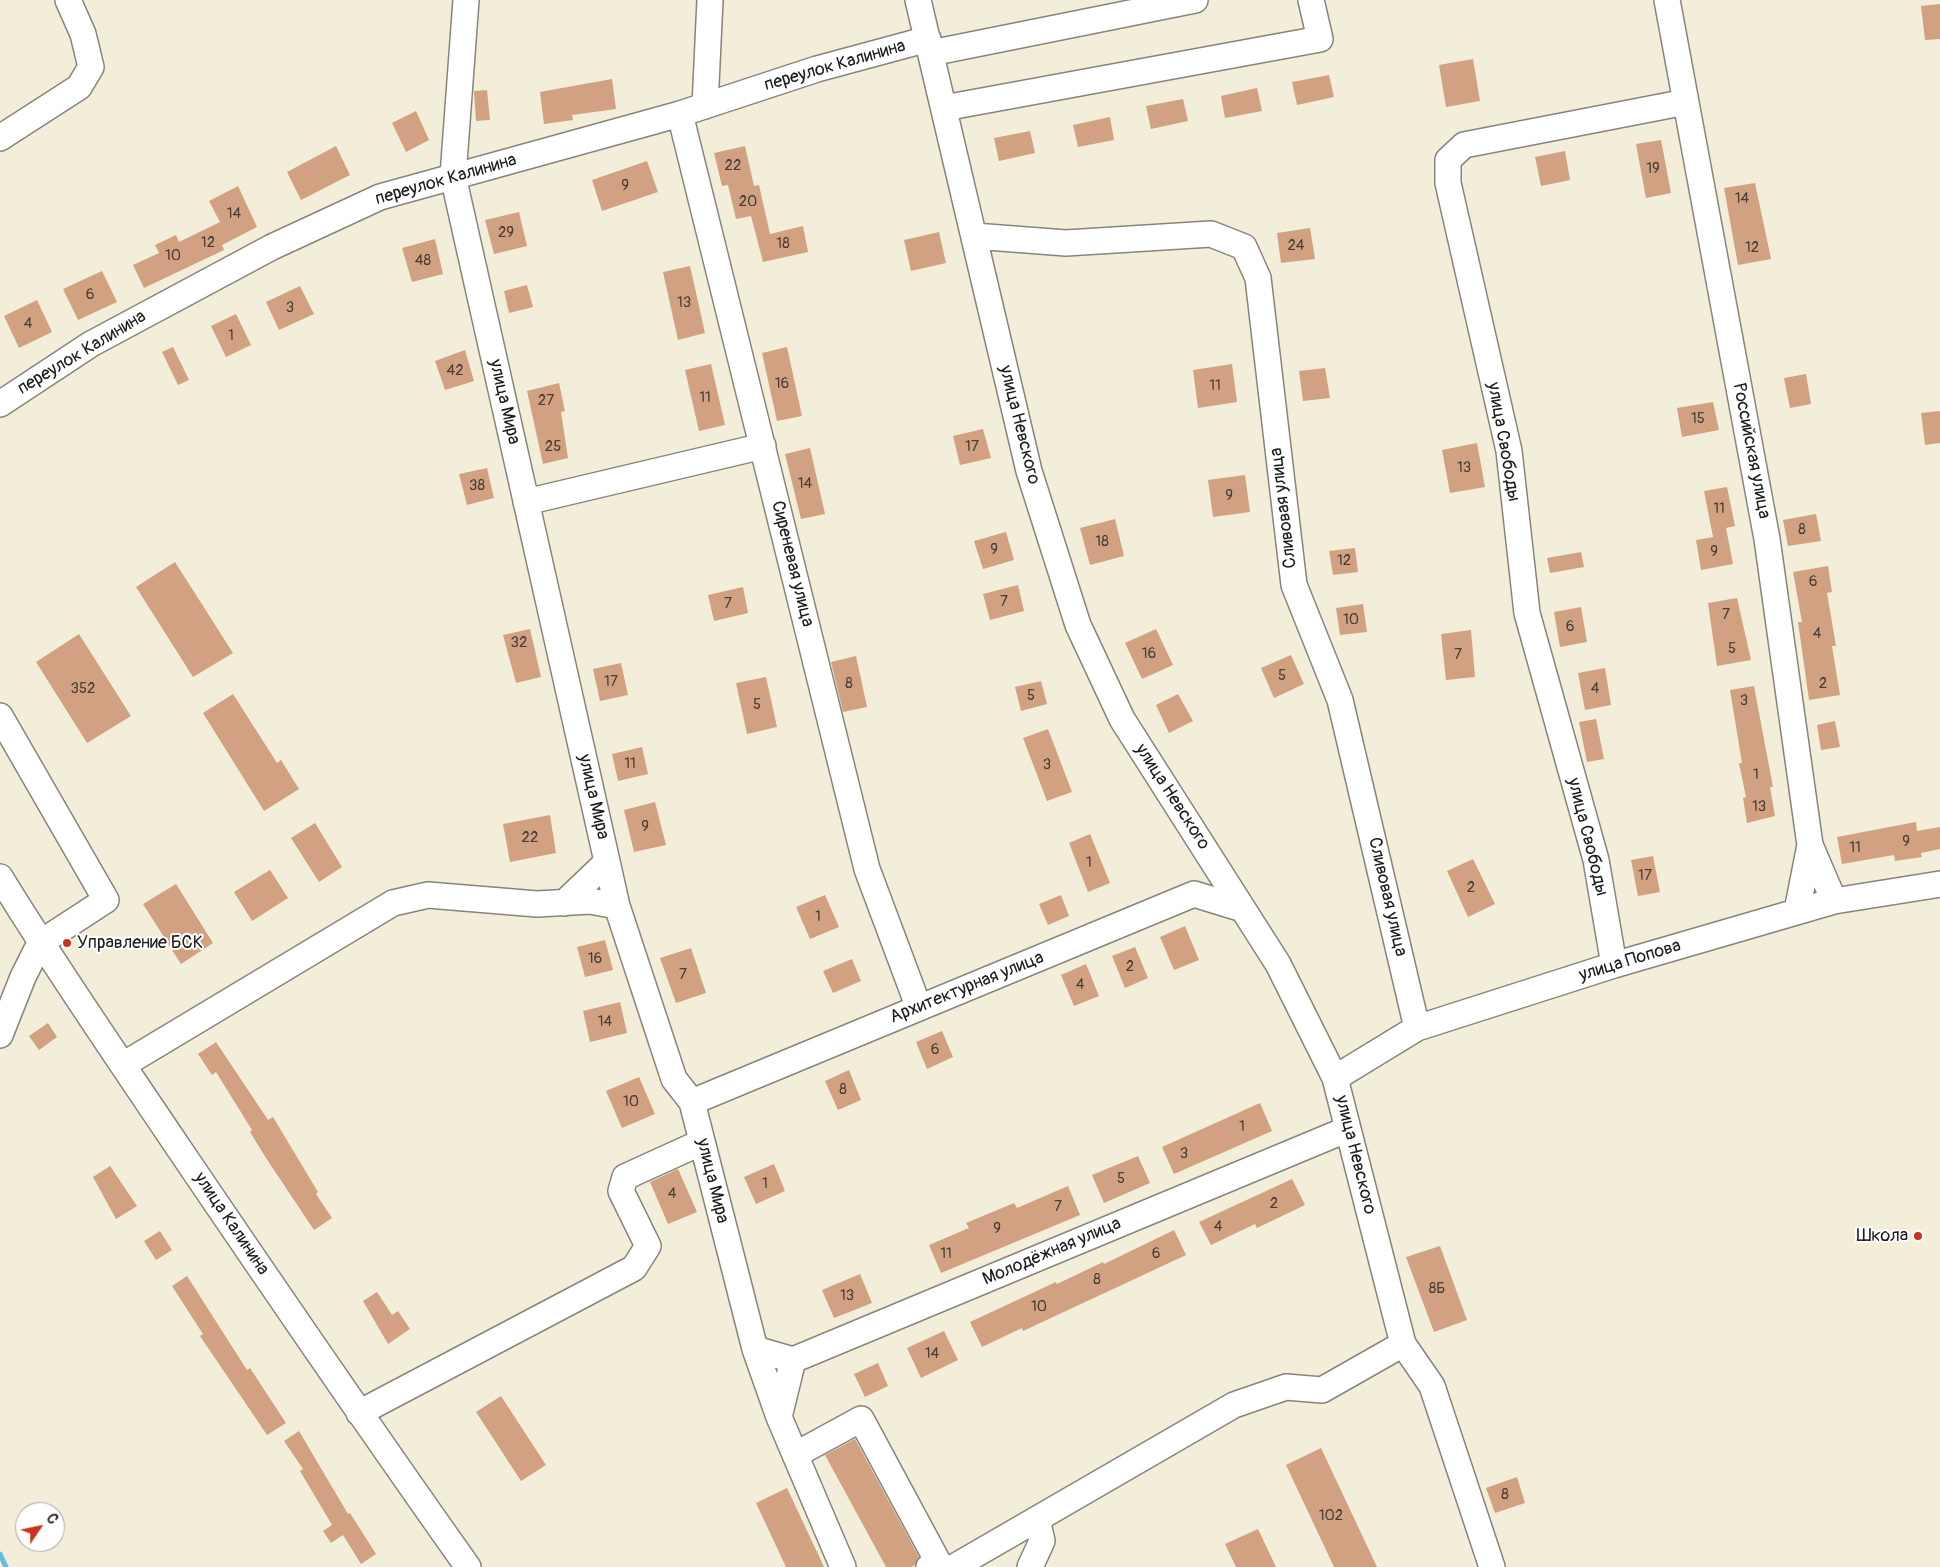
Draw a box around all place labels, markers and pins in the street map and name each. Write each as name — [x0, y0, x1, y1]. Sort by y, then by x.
place label: Управление БСК — [77, 932, 203, 954]
marker: Управление БСК — [61, 937, 73, 949]
place label: Школа — [1856, 1225, 1908, 1247]
marker: Школа — [1912, 1230, 1924, 1242]

